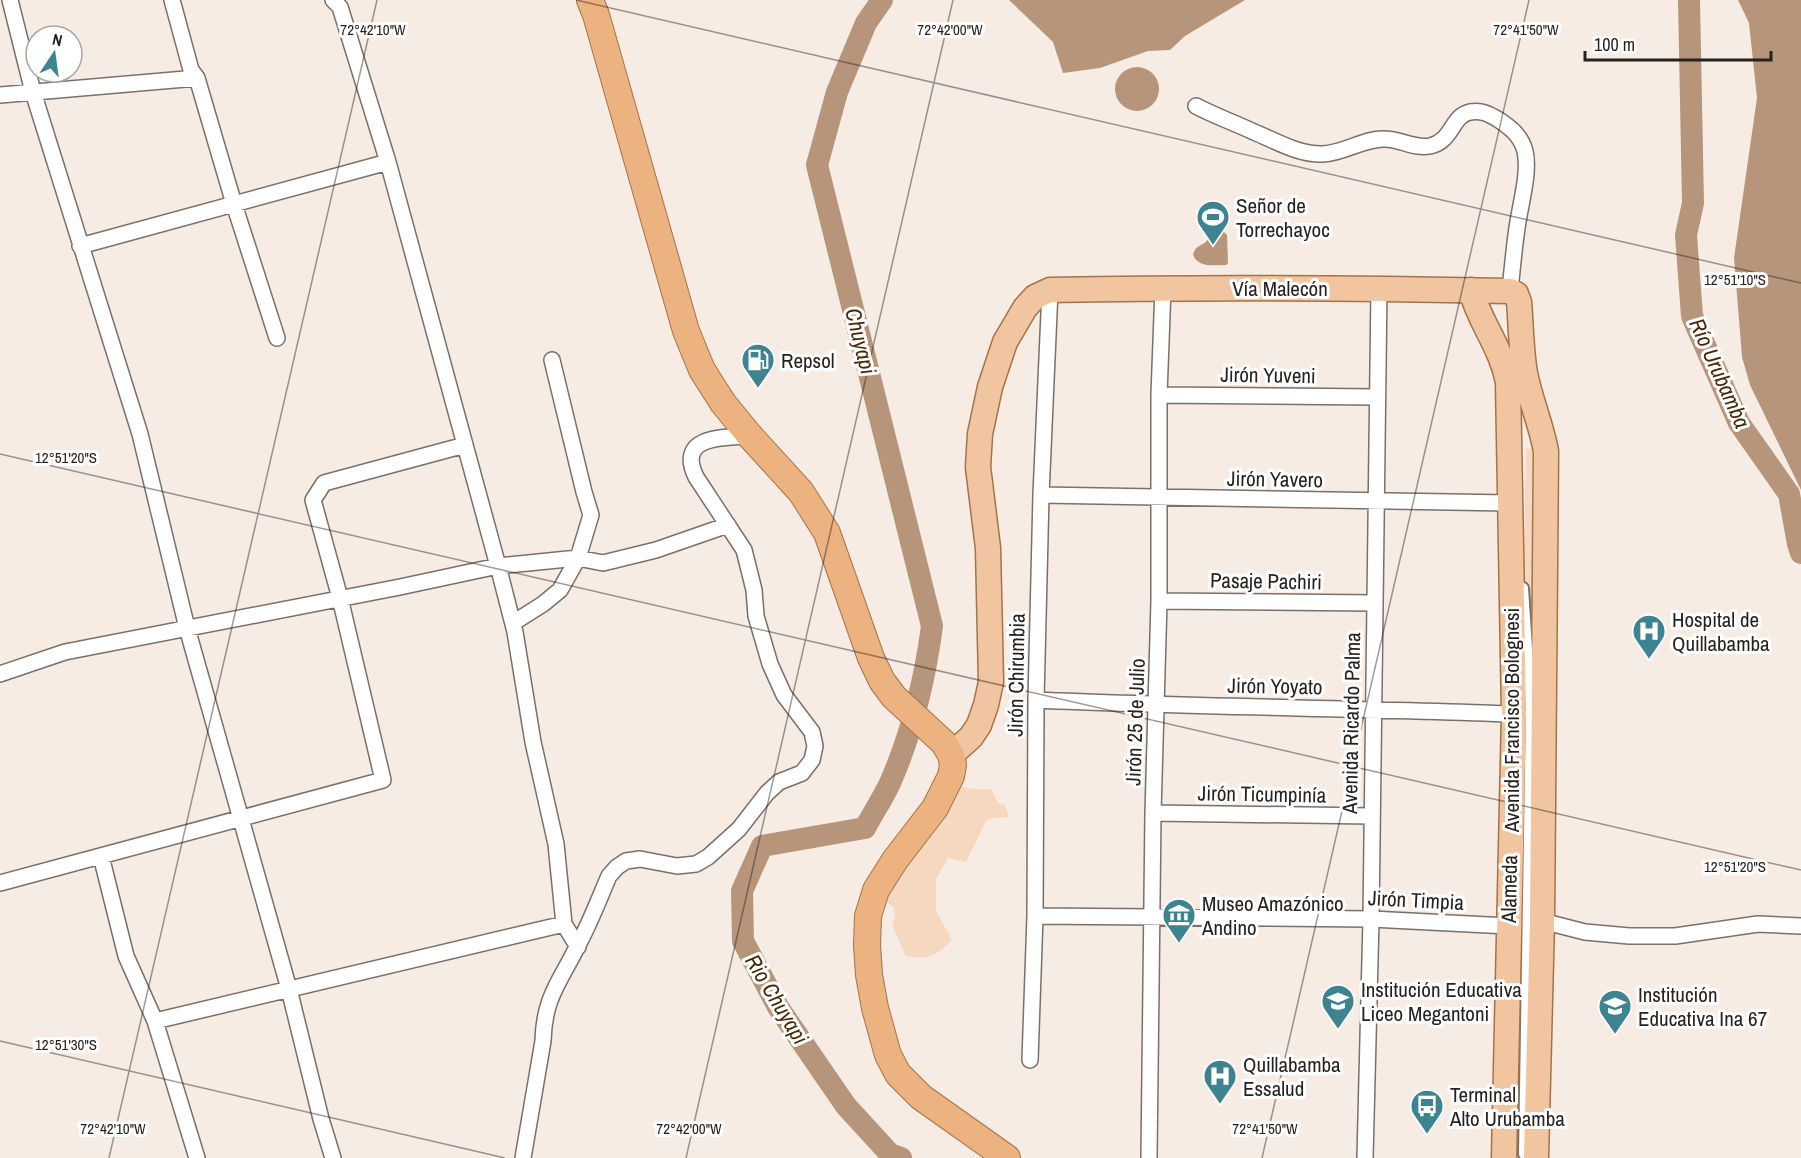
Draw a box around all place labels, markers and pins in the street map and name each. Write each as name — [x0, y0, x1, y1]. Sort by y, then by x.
place label: Señor de Torrechayoc — [1236, 191, 1330, 244]
sports icon: Señor de Torrechayoc — [1195, 199, 1231, 246]
fuel station icon: Repsol — [740, 342, 776, 389]
place label: Repsol — [781, 346, 835, 375]
place label: Hospital de Quillabamba — [1672, 605, 1770, 658]
hospital icon: Hospital de Quillabamba — [1631, 613, 1667, 660]
place label: Museo Amazónico Andino — [1201, 889, 1344, 942]
museum icon: Museo Amazónico Andino — [1161, 897, 1197, 944]
place label: Institución Educativa Liceo Megantoni — [1361, 975, 1522, 1028]
place label: Institución Educativa Ina 67 — [1638, 980, 1767, 1033]
school or university icon: Institución Educativa Liceo Megantoni — [1320, 983, 1356, 1030]
school or university icon: Institución Educativa Ina 67 — [1597, 988, 1633, 1035]
place label: Quillabamba Essalud — [1243, 1050, 1341, 1103]
hospital icon: Quillabamba Essalud — [1202, 1058, 1238, 1105]
place label: Terminal Alto Urubamba — [1449, 1080, 1565, 1133]
bus stop icon: Terminal Alto Urubamba — [1409, 1088, 1445, 1135]

